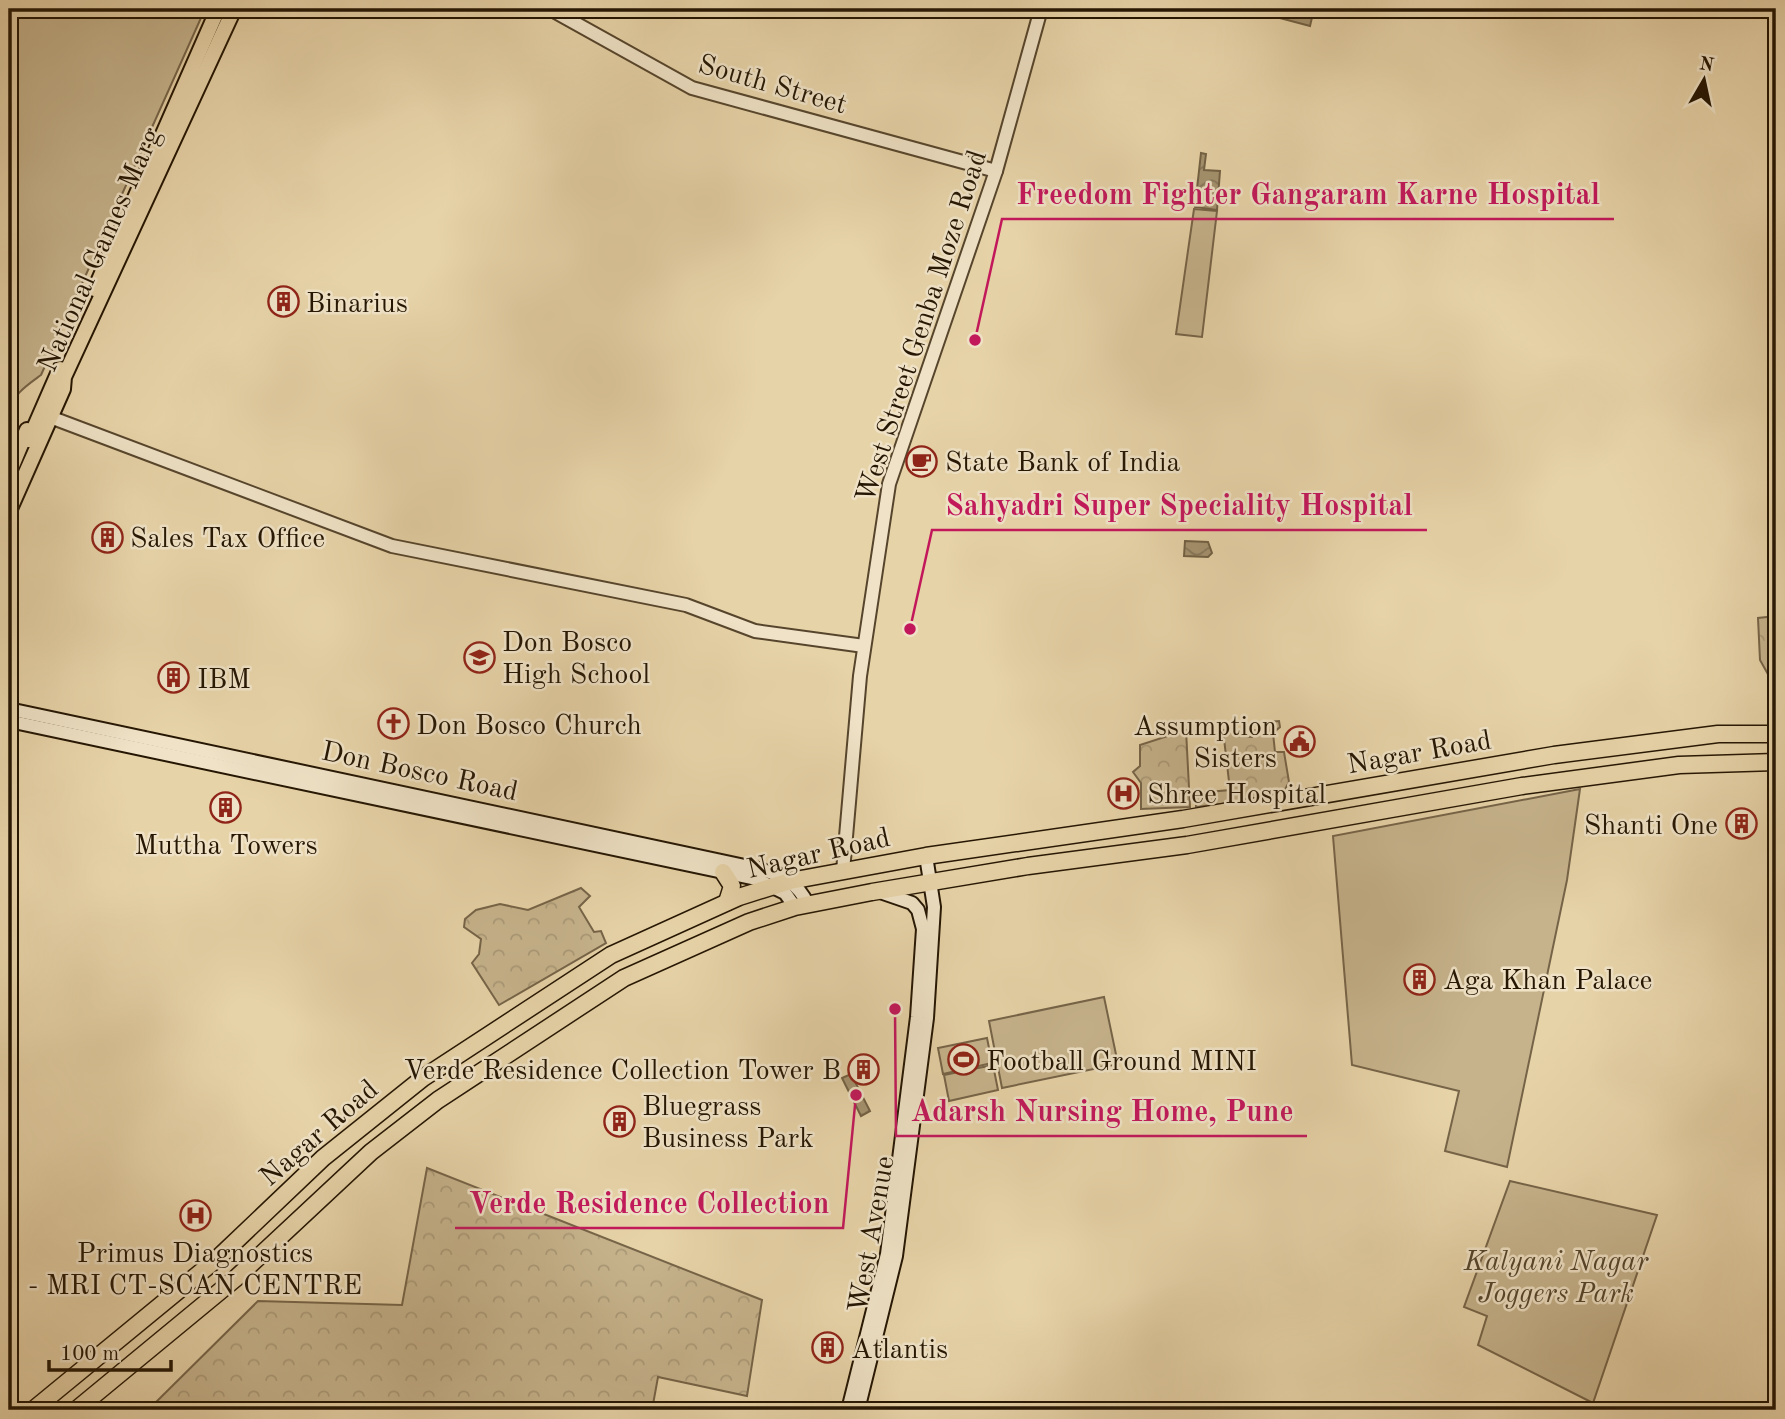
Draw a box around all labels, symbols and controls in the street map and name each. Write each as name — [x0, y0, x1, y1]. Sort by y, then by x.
north arrow — [1670, 46, 1740, 116]
street label: South Street — [695, 51, 850, 120]
text: N — [1698, 55, 1715, 76]
street label: National Games Marg — [34, 124, 167, 377]
street label: West Street Genba Moze Road — [853, 147, 993, 507]
callout: Freedom Fighter Gangaram Karne Hospital — [1002, 168, 1614, 219]
text: Freedom Fighter Gangaram Karne Hospital — [1016, 181, 1600, 211]
building icon: Binarius — [266, 285, 300, 319]
place label: Binarius — [306, 291, 408, 319]
cafe icon: State Bank of India — [905, 444, 939, 478]
place label: State Bank of India — [945, 450, 1180, 478]
callout: Sahyadri Super Speciality Hospital — [932, 479, 1427, 530]
text: Sahyadri Super Speciality Hospital — [945, 492, 1413, 522]
building icon: Sales Tax Office — [90, 520, 124, 554]
place label: Sales Tax Office — [130, 526, 325, 554]
place label: Don Bosco High School — [502, 630, 650, 690]
school or university icon: Don Bosco High School — [462, 640, 496, 674]
building icon: IBM — [157, 661, 191, 695]
place label: IBM — [197, 667, 251, 695]
church icon: Don Bosco Church — [376, 707, 410, 741]
place label: Don Bosco Church — [416, 713, 642, 741]
place label: Assumption Sisters — [1133, 714, 1277, 774]
public building icon: Assumption Sisters — [1283, 724, 1317, 758]
street label: Nagar Road — [1345, 727, 1494, 780]
street label: Don Bosco Road — [318, 738, 520, 807]
hospital icon: Shree Hospital — [1107, 776, 1141, 810]
place label: Shree Hospital — [1147, 782, 1326, 810]
building icon: Muttha Towers — [209, 790, 243, 824]
building icon: Shanti One — [1724, 807, 1758, 841]
place label: Shanti One — [1584, 813, 1718, 841]
street label: Nagar Road — [744, 825, 893, 885]
place label: Muttha Towers — [134, 833, 318, 861]
building icon: Aga Khan Palace — [1403, 962, 1437, 996]
place label: Aga Khan Palace — [1443, 968, 1653, 996]
sports icon: Football Ground MINI — [946, 1043, 980, 1077]
place label: Football Ground MINI — [986, 1049, 1257, 1077]
building icon: Verde Residence Collection Tower B — [847, 1052, 881, 1086]
place label: Verde Residence Collection Tower B — [404, 1058, 841, 1086]
street label: Nagar Road — [256, 1076, 384, 1193]
callout: Adarsh Nursing Home, Pune — [896, 1085, 1307, 1136]
place label: Bluegrass Business Park — [642, 1094, 814, 1154]
text: Adarsh Nursing Home, Pune — [910, 1098, 1294, 1128]
building icon: Bluegrass Business Park — [602, 1104, 636, 1138]
street label: West Avenue — [845, 1154, 901, 1315]
callout: Verde Residence Collection — [455, 1177, 843, 1228]
text: Verde Residence Collection — [469, 1190, 829, 1220]
hospital icon: Primus Diagnostics - MRI CT-SCAN CENTRE — [178, 1198, 212, 1232]
place label: Primus Diagnostics - MRI CT-SCAN CENTRE — [28, 1241, 362, 1301]
park label: Kalyani Nagar Joggers Park — [1463, 1249, 1649, 1309]
scale bar — [49, 1328, 172, 1372]
building icon: Atlantis — [811, 1331, 845, 1365]
place label: Atlantis — [851, 1337, 948, 1365]
text: 100 m — [60, 1344, 119, 1365]

